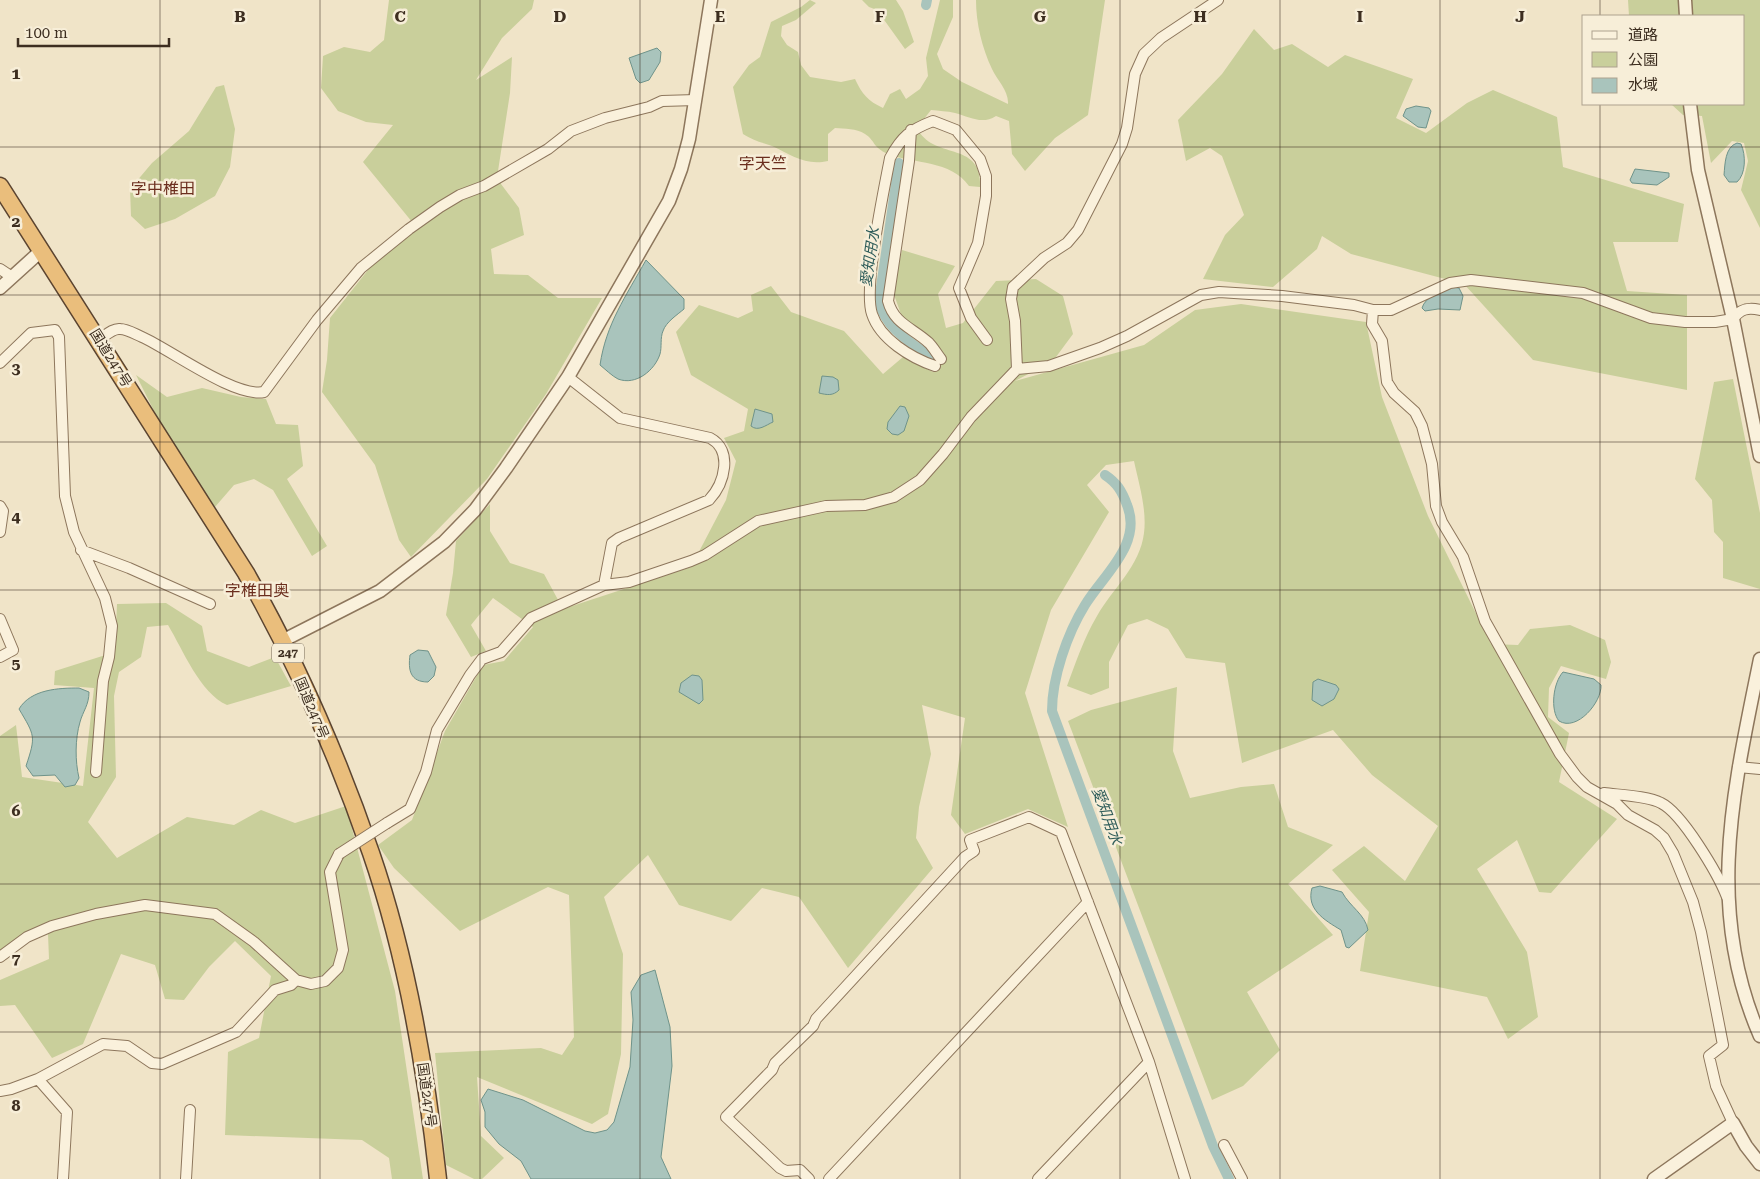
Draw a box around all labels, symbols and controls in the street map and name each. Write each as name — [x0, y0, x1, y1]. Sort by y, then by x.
text: B — [234, 7, 246, 26]
text: C — [394, 7, 406, 26]
text: D — [554, 7, 567, 26]
text: E — [715, 7, 725, 26]
text: F — [875, 7, 885, 26]
text: G — [1034, 7, 1047, 26]
text: H — [1193, 7, 1207, 26]
text: I — [1357, 7, 1363, 26]
text: J — [1515, 7, 1525, 26]
scale bar — [18, 15, 169, 47]
legend — [1582, 15, 1745, 105]
text: 100 m — [25, 24, 68, 42]
text: 道路 — [1628, 26, 1658, 44]
text: 公園 — [1628, 51, 1658, 69]
text: 1 — [12, 64, 21, 83]
text: 水域 — [1628, 76, 1658, 94]
district label: 字天竺 — [739, 154, 787, 173]
district label: 字中椎田 — [131, 179, 195, 198]
text: 2 — [12, 212, 21, 231]
water label: 愛知用水 — [857, 224, 883, 288]
street label: 国道247号 — [87, 326, 135, 390]
text: 3 — [12, 359, 21, 378]
text: 4 — [12, 507, 21, 526]
district label: 字椎田奥 — [225, 581, 289, 600]
road number: 247 — [272, 644, 304, 662]
text: 5 — [12, 654, 21, 673]
street label: 国道247号 — [292, 675, 332, 741]
water label: 愛知用水 — [1088, 785, 1126, 849]
text: 6 — [12, 801, 21, 820]
text: 7 — [12, 949, 21, 968]
street label: 国道247号 — [415, 1061, 439, 1129]
text: 8 — [12, 1096, 21, 1115]

